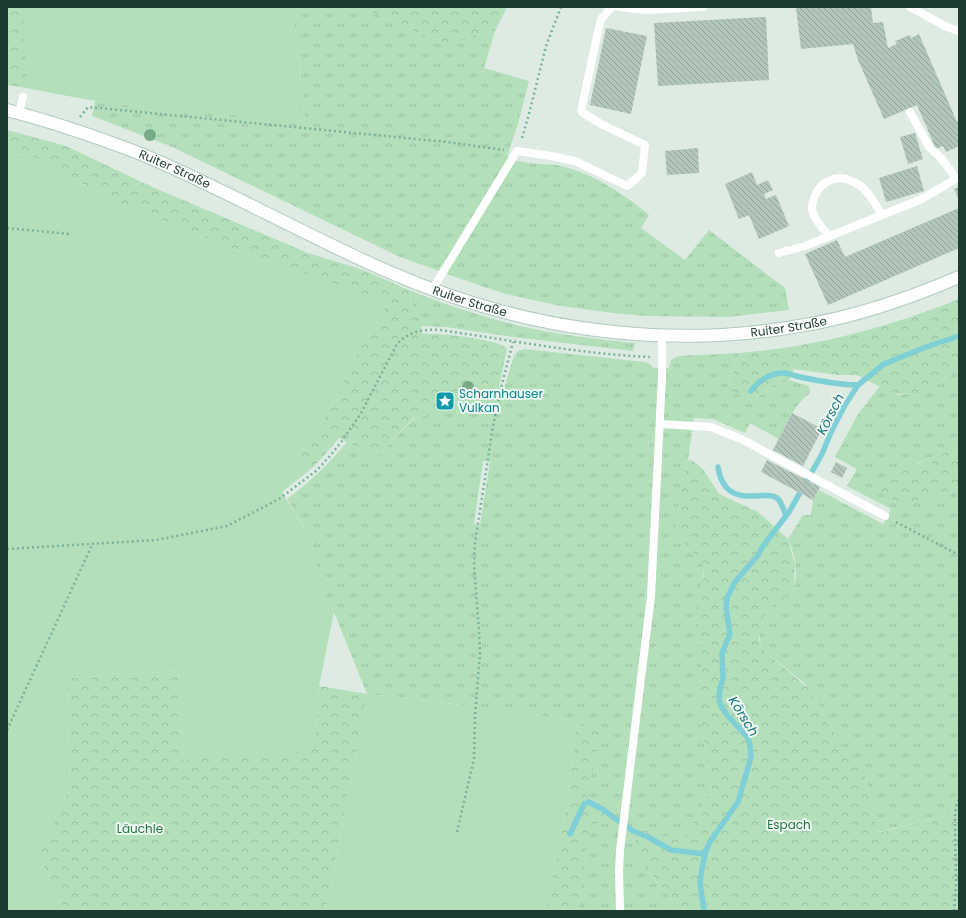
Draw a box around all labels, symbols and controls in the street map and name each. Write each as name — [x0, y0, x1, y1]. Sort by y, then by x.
street label: Ruiter Straße — [136, 145, 214, 192]
street label: Ruiter Straße — [430, 281, 509, 320]
street label: Ruiter Straße — [750, 312, 828, 341]
place label: Scharnhauser Vulkan — [459, 385, 543, 416]
place icon: Scharnhauser Vulkan — [434, 390, 456, 412]
water label: Körsch — [812, 390, 849, 438]
water label: Körsch — [724, 693, 763, 740]
park label: Espach — [767, 816, 811, 833]
park label: Läuchle — [117, 820, 163, 837]

